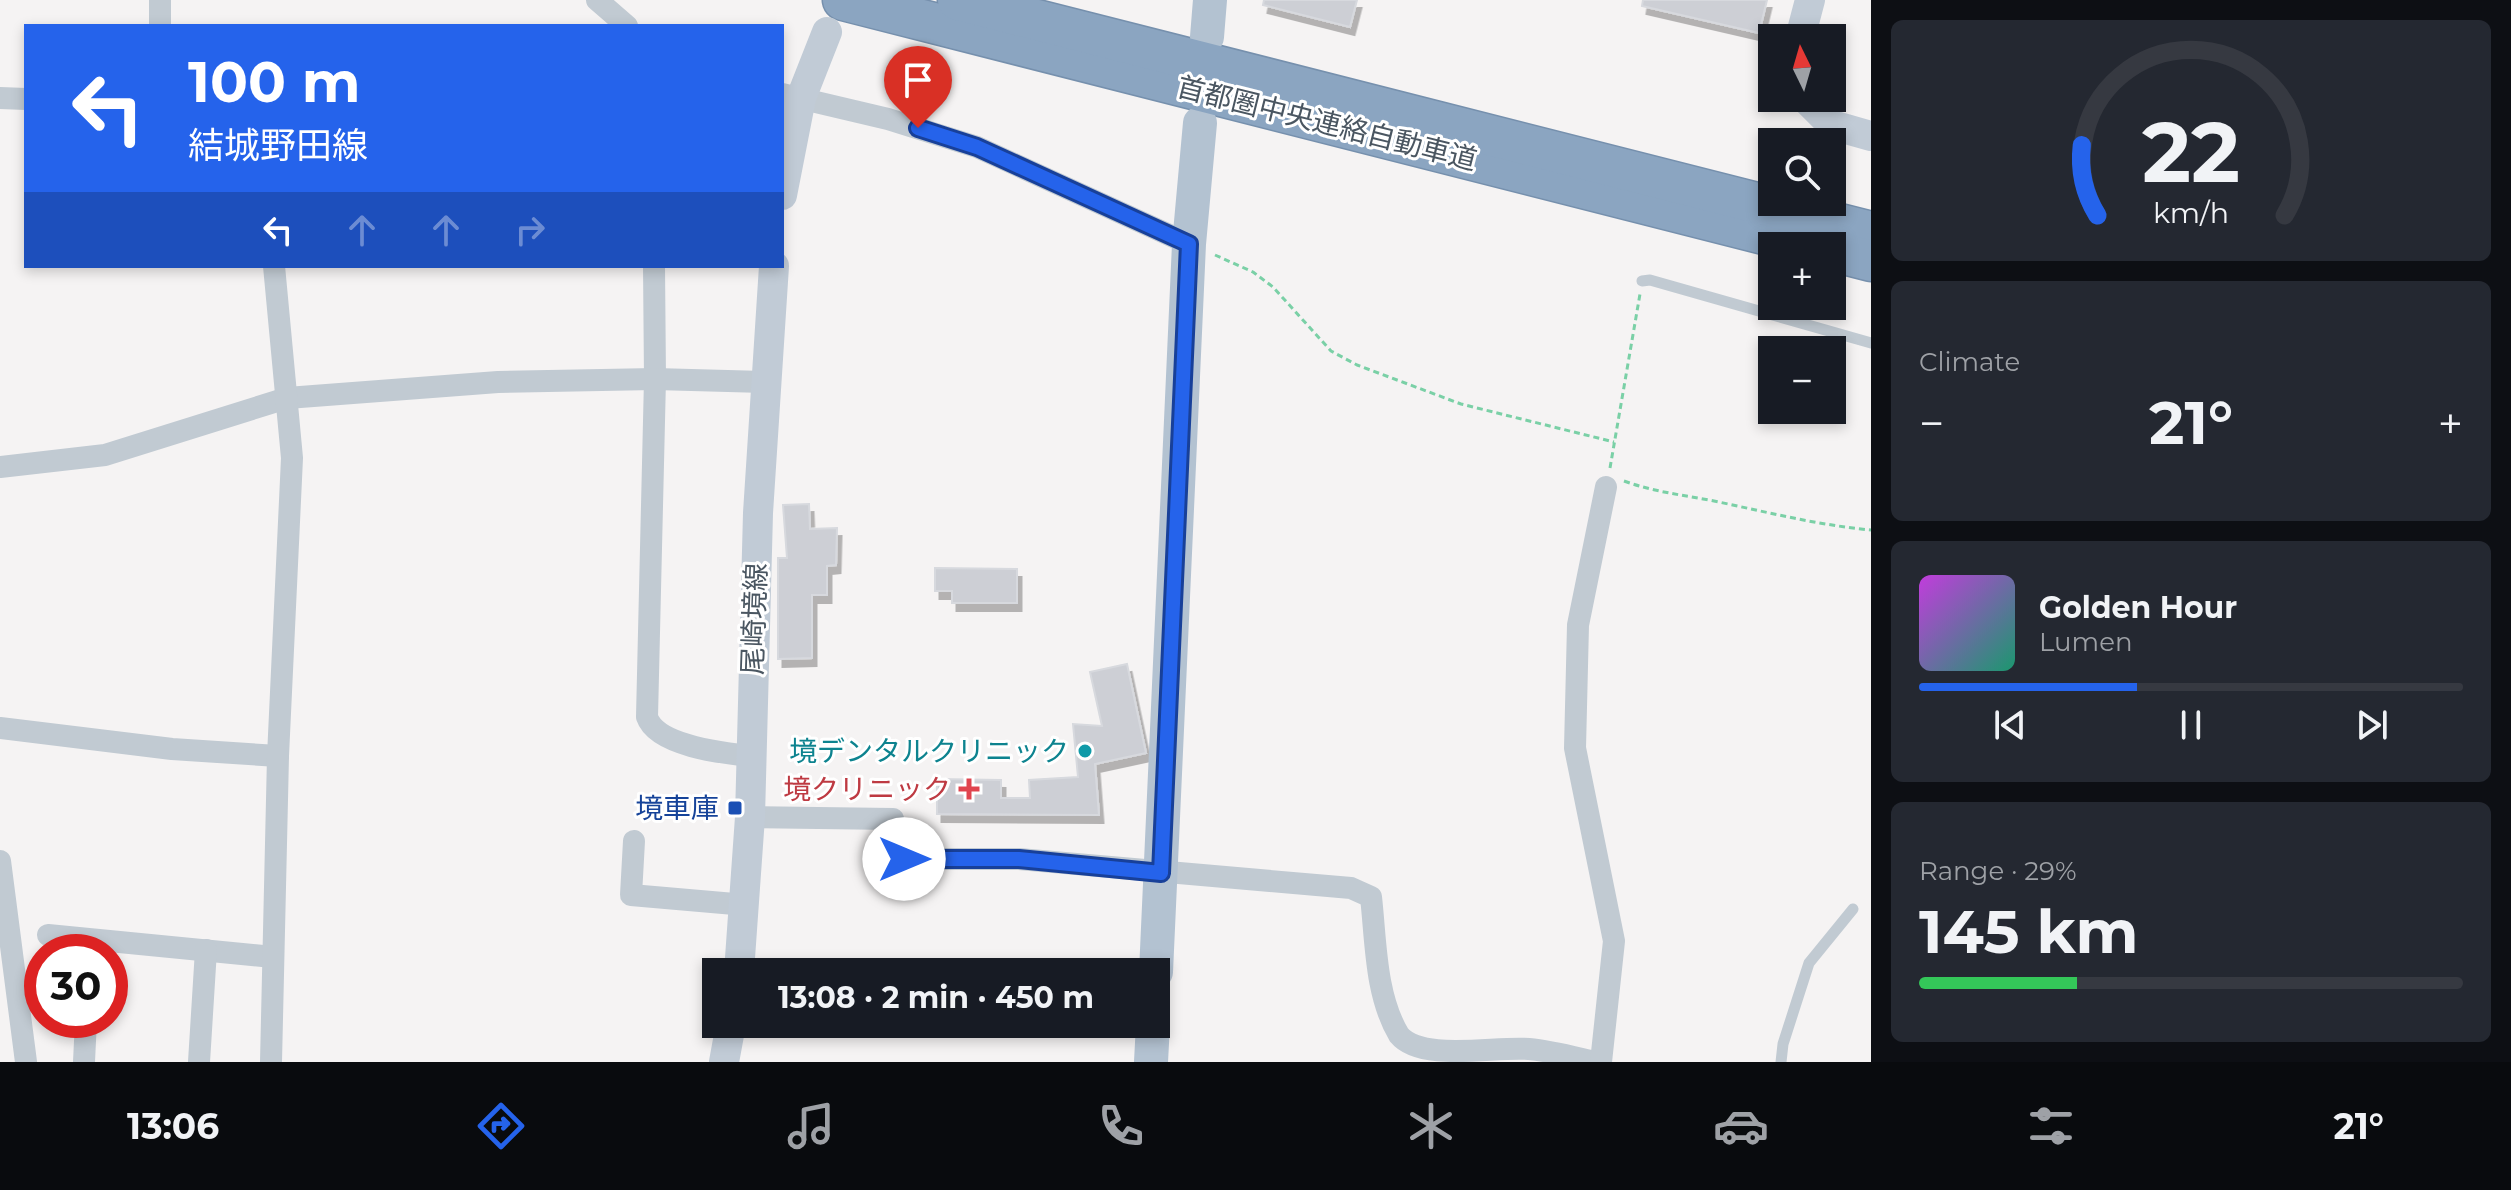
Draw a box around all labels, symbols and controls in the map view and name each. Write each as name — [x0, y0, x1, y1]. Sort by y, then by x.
north arrow — [1758, 24, 1846, 112]
map controls — [1758, 24, 1846, 424]
pin — [884, 46, 952, 128]
text: 100 m — [188, 48, 361, 116]
icon: left — [56, 56, 160, 160]
icon: arrive — [896, 58, 940, 102]
street label: 首都圏中央連絡自動車道 — [1173, 69, 1481, 177]
text: 22 — [2142, 101, 2240, 203]
text: 結城野田線 — [188, 123, 368, 167]
button: search — [1758, 128, 1846, 216]
text: km/h — [2153, 195, 2229, 230]
icon: left — [256, 208, 300, 252]
icon: ahead — [340, 208, 384, 252]
icon: ahead — [424, 208, 468, 252]
icon: right — [508, 208, 552, 252]
button: + — [1758, 232, 1846, 320]
button: − — [1758, 336, 1846, 424]
text: Climate — [1919, 346, 2020, 378]
text: 21° — [2149, 386, 2233, 459]
text: − — [1919, 396, 1944, 450]
text: + — [2438, 396, 2463, 450]
street label: 尾崎境線 — [735, 562, 773, 676]
text: Golden Hour — [2039, 589, 2237, 626]
text: Lumen — [2039, 626, 2132, 658]
icon: previous — [1988, 703, 2032, 747]
icon: pause — [2169, 703, 2213, 747]
icon: next — [2350, 703, 2394, 747]
place label: 境デンタルクリニック — [789, 734, 1069, 768]
marker: 境デンタルクリニック — [1076, 742, 1094, 760]
place label: 境クリニック — [783, 772, 951, 806]
marker: 境クリニック — [958, 778, 980, 800]
place label: 境車庫 — [635, 791, 719, 825]
marker: 境車庫 — [726, 799, 744, 817]
position arrow — [862, 817, 946, 901]
text: Range · 29% — [1919, 855, 2076, 887]
text: 145 km — [1919, 895, 2139, 968]
speed limit sign: 30 — [24, 934, 128, 1038]
text: 13:08 · 2 min · 450 m — [778, 979, 1094, 1016]
icon: directions — [473, 1098, 529, 1154]
icon: music — [783, 1098, 839, 1154]
icon: phone — [1093, 1098, 1149, 1154]
icon: climate — [1403, 1098, 1459, 1154]
icon: car — [1713, 1098, 1769, 1154]
icon: filters — [2023, 1098, 2079, 1154]
text: 13:06 — [127, 1104, 219, 1148]
text: 21° — [2333, 1104, 2384, 1148]

